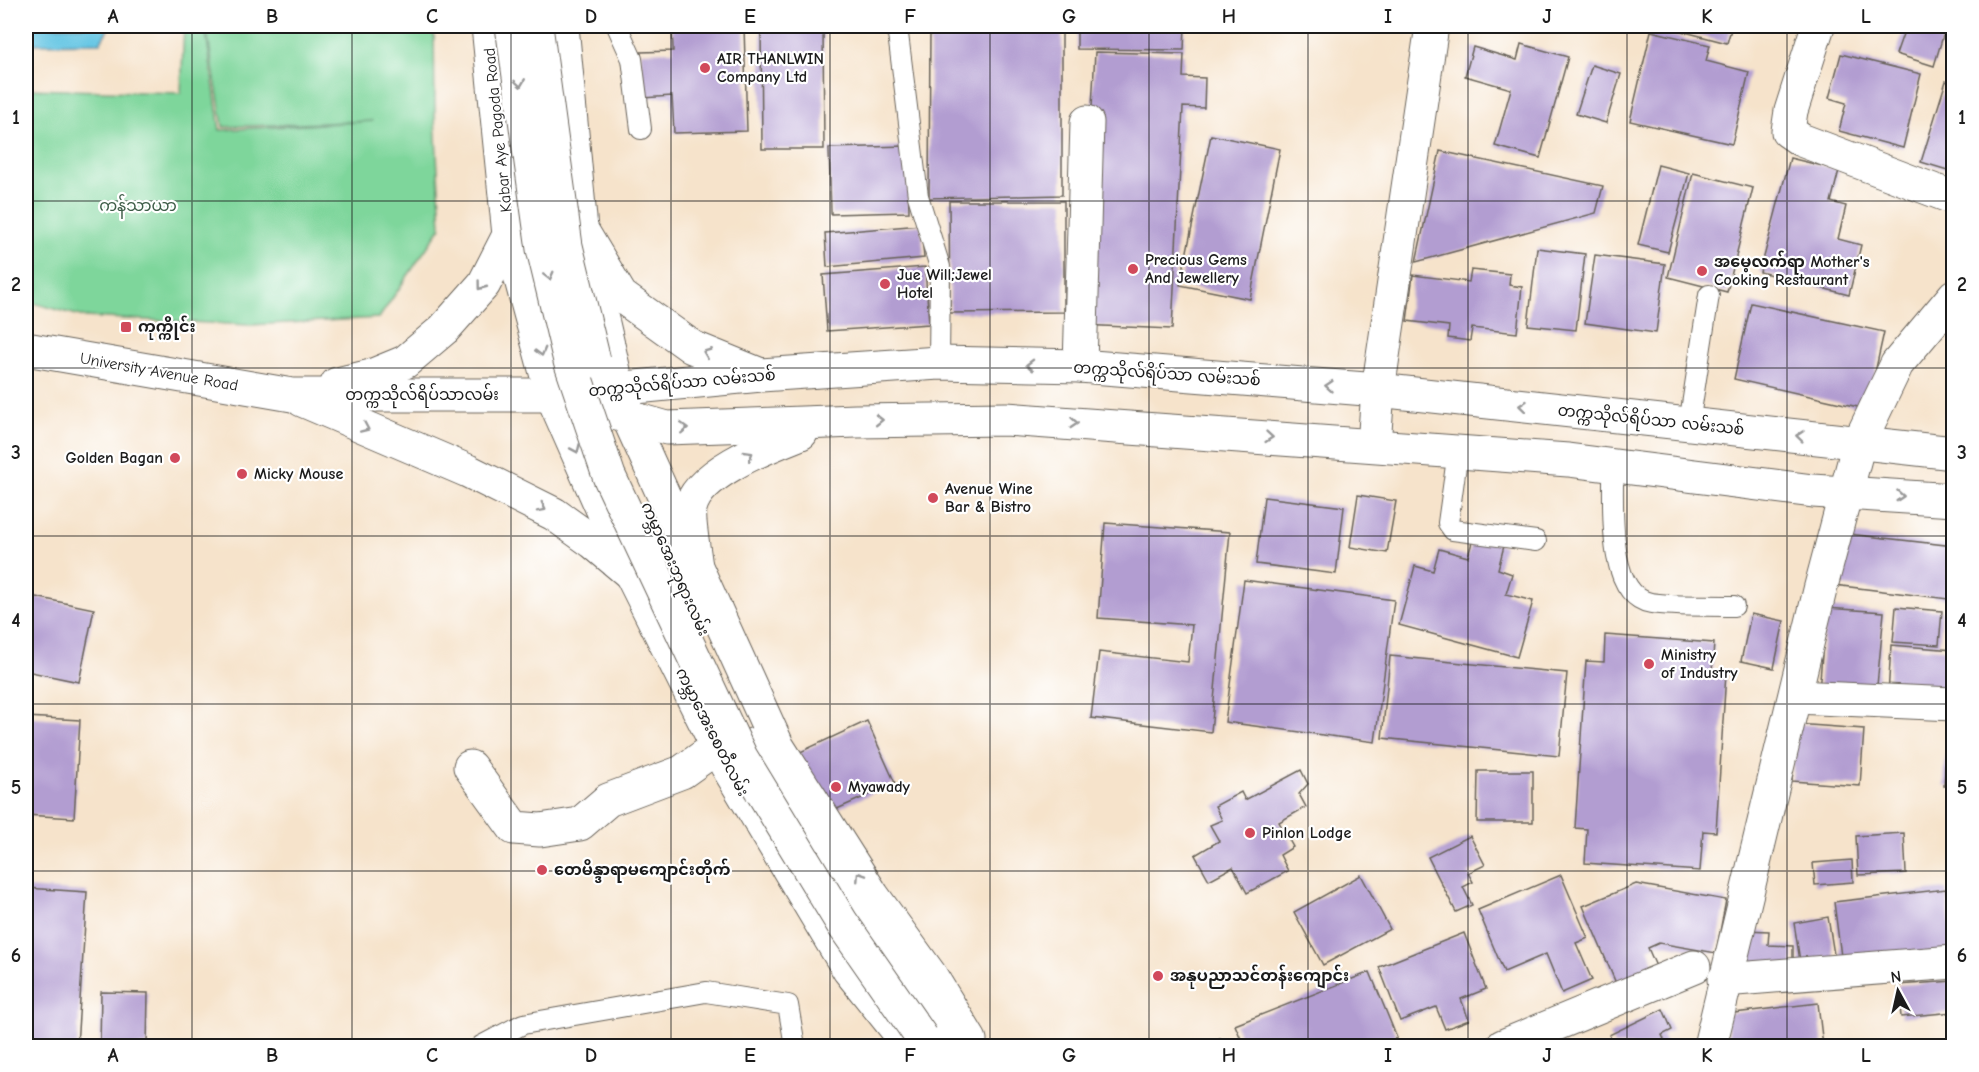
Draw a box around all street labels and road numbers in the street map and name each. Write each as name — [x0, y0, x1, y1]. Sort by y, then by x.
street label: Kabar Aye Pagoda Road — [480, 47, 516, 213]
street label: University Avenue Road — [79, 349, 239, 395]
street label: တက္ကသိုလ်ရိပ်သာ လမ်းသစ် — [1072, 355, 1261, 395]
street label: တက္ကသိုလ်ရိပ်သာ လမ်းသစ် — [587, 363, 777, 405]
street label: တက္ကသိုလ်ရိပ်သာလမ်း — [345, 383, 499, 409]
street label: တက္ကသိုလ်ရိပ်သာ လမ်းသစ် — [1556, 398, 1746, 444]
street label: ကမ္ဘာအေးဘုရားလမ်း — [633, 498, 715, 641]
street label: ကမ္ဘာအေးစေတီလမ်း — [668, 663, 755, 801]

